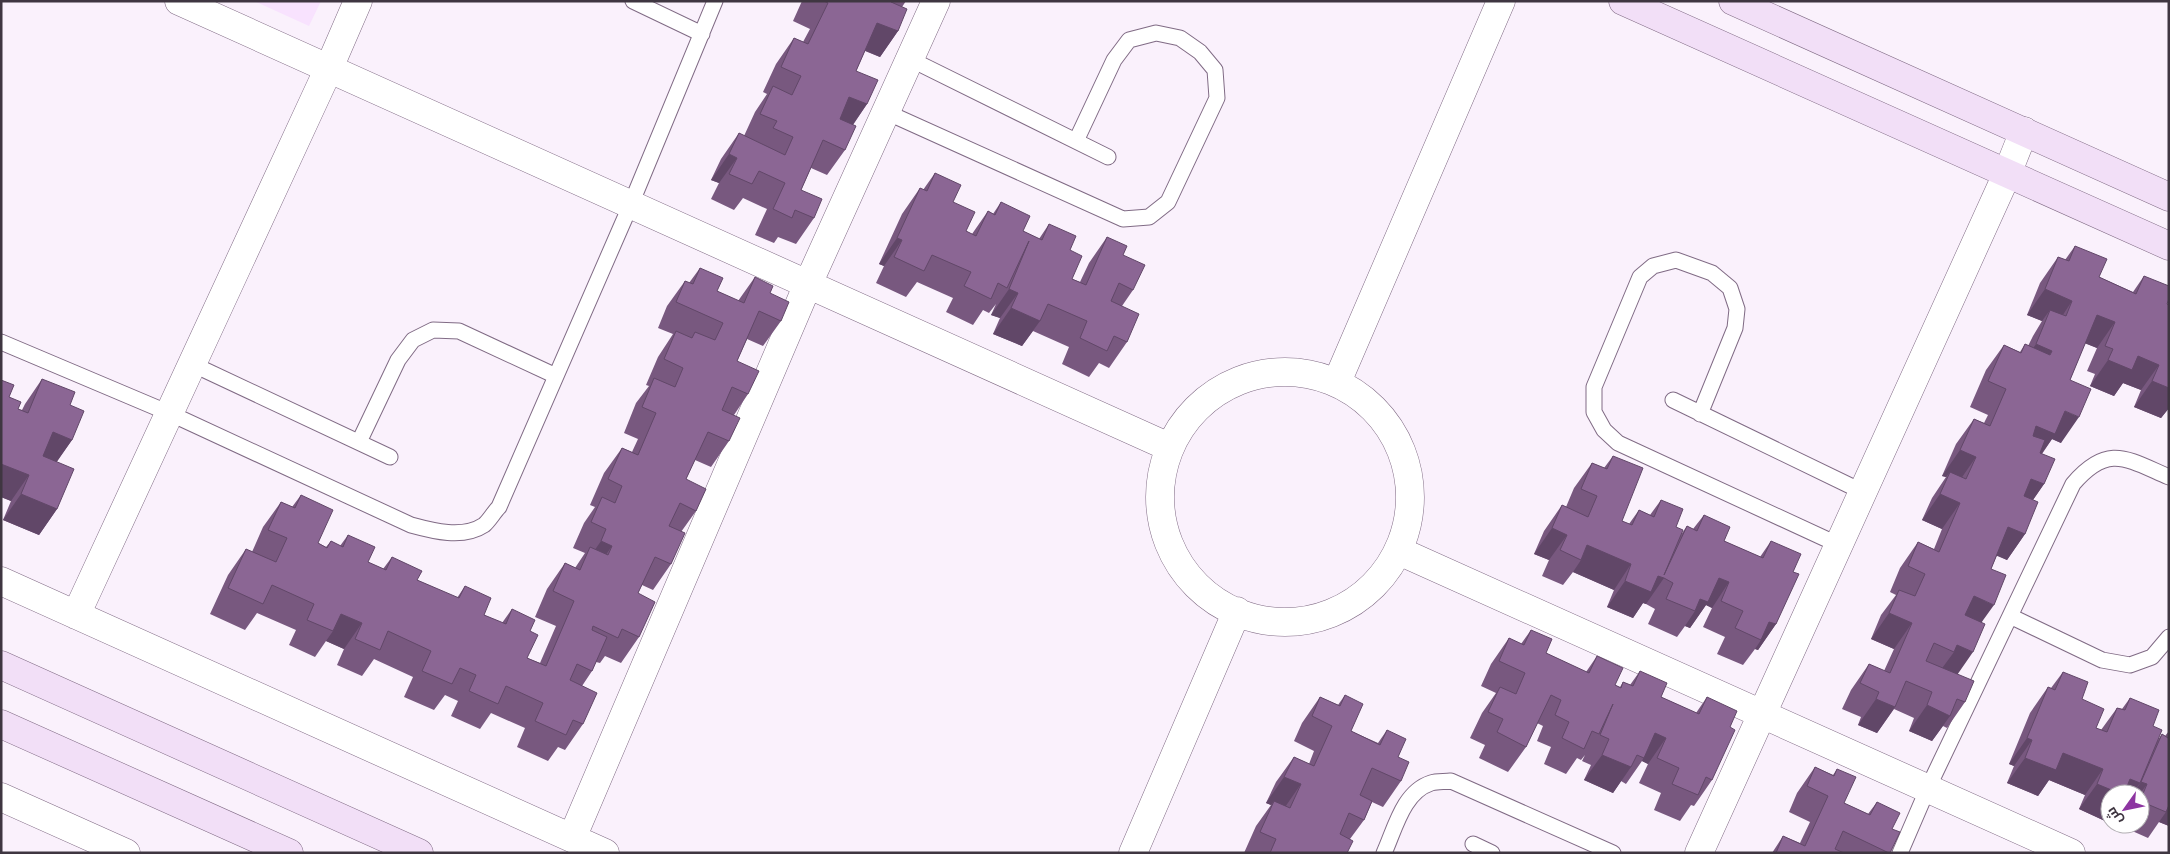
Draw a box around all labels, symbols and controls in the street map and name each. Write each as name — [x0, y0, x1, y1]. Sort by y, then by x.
north arrow — [2100, 784, 2150, 834]
text: ش — [2102, 804, 2127, 829]

